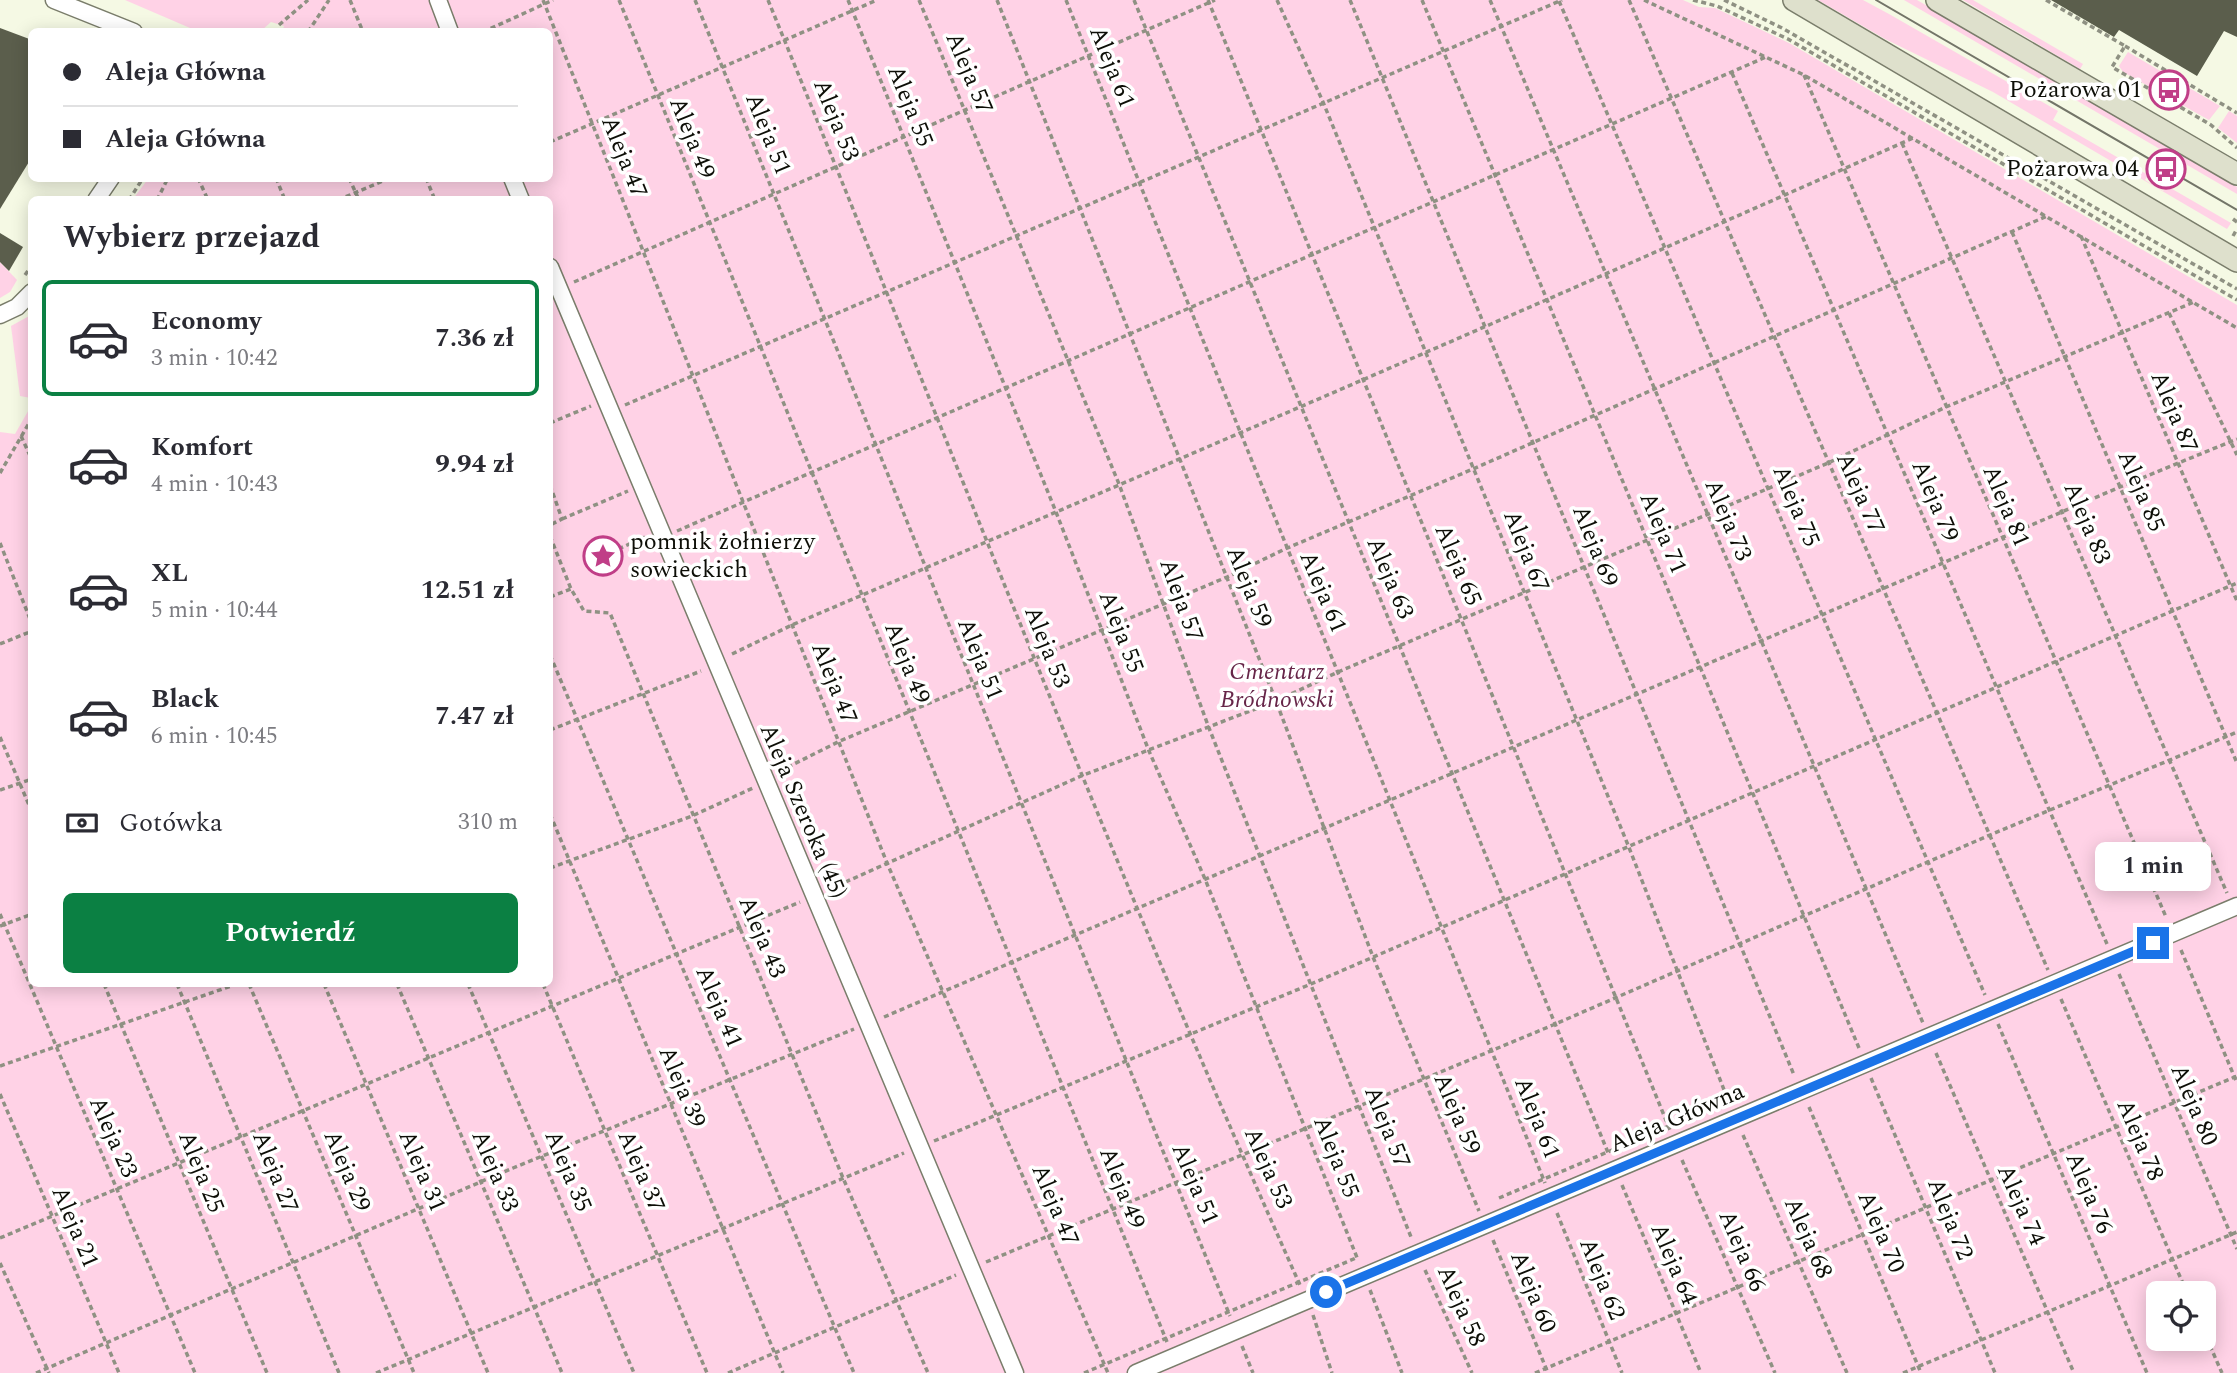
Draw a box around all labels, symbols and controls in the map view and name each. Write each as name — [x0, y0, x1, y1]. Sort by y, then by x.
street label: Aleja 61 — [1079, 21, 1145, 113]
street label: Aleja 57 — [936, 27, 1002, 119]
text: Aleja Główna — [105, 52, 266, 92]
street label: Aleja 55 — [877, 60, 943, 152]
bus stop icon: Pożarowa 01 — [2148, 69, 2190, 111]
place label: Pożarowa 01 — [2009, 72, 2142, 108]
street label: Aleja 53 — [803, 74, 869, 166]
street label: Aleja 51 — [735, 88, 801, 180]
street label: Aleja 49 — [659, 92, 725, 184]
street label: Aleja 47 — [591, 111, 657, 203]
text: Aleja Główna — [105, 119, 266, 159]
bus stop icon: Pożarowa 04 — [2145, 148, 2187, 190]
place label: Pożarowa 04 — [2006, 151, 2139, 187]
text: Wybierz przejazd — [63, 213, 320, 262]
text: Economy — [151, 301, 261, 341]
icon: car — [67, 307, 130, 370]
text: 7.36 zł — [435, 318, 514, 358]
text: 3 min · 10:42 — [151, 341, 278, 376]
street label: Aleja 87 — [2141, 366, 2207, 458]
text: Komfort — [151, 427, 253, 467]
icon: car — [67, 433, 130, 496]
text: 9.94 zł — [435, 444, 514, 484]
street label: Aleja 85 — [2108, 445, 2174, 537]
street label: Aleja 77 — [1826, 447, 1894, 539]
street label: Aleja 79 — [1902, 455, 1968, 547]
street label: Aleja 75 — [1763, 460, 1829, 552]
street label: Aleja 81 — [1973, 460, 2039, 552]
text: 4 min · 10:43 — [151, 467, 278, 502]
street label: Aleja 73 — [1695, 474, 1761, 566]
street label: Aleja 83 — [2054, 477, 2120, 569]
street label: Aleja 71 — [1630, 487, 1696, 579]
street label: Aleja 69 — [1562, 500, 1628, 592]
street label: Aleja 67 — [1493, 505, 1559, 597]
street label: Aleja 65 — [1425, 519, 1491, 611]
place label: pomnik żołnierzy sowieckich — [630, 524, 816, 588]
street label: Aleja 63 — [1357, 532, 1423, 624]
place icon: pomnik żołnierzy sowieckich — [582, 535, 624, 577]
street label: Aleja 59 — [1216, 541, 1282, 633]
street label: Aleja 61 — [1290, 546, 1356, 638]
text: XL — [151, 553, 188, 593]
street label: Aleja 57 — [1149, 554, 1213, 646]
icon: car — [67, 559, 130, 622]
text: 12.51 zł — [421, 570, 514, 610]
street label: Aleja 55 — [1089, 586, 1153, 678]
text: 5 min · 10:44 — [151, 593, 278, 628]
street label: Aleja 53 — [1014, 601, 1080, 693]
street label: Aleja 51 — [947, 613, 1013, 705]
street label: Aleja 49 — [874, 617, 940, 709]
street label: Aleja 47 — [801, 637, 867, 729]
park label: Cmentarz Bródnowski — [1220, 654, 1334, 718]
text: Black — [151, 679, 219, 719]
icon: car — [67, 685, 130, 748]
text: 7.47 zł — [435, 696, 514, 736]
street label: Aleja Szeroka (45) — [750, 718, 856, 904]
text: 6 min · 10:45 — [151, 719, 278, 754]
text: Gotówka — [119, 803, 223, 843]
icon: cash — [63, 804, 101, 842]
text: 310 m — [458, 805, 518, 840]
callout: 1 min — [2095, 842, 2211, 890]
text: 1 min — [2122, 849, 2184, 884]
street label: Aleja 43 — [729, 891, 795, 983]
button: Potwierdź — [63, 893, 518, 973]
route end — [2137, 927, 2169, 959]
street label: Aleja 41 — [686, 961, 752, 1053]
street label: Aleja 39 — [649, 1041, 715, 1133]
street label: Aleja 80 — [2161, 1059, 2227, 1151]
street label: Aleja 59 — [1424, 1068, 1490, 1160]
street label: Aleja 61 — [1504, 1072, 1570, 1164]
street label: Aleja Główna — [1604, 1073, 1750, 1163]
street label: Aleja 57 — [1354, 1081, 1420, 1173]
street label: Aleja 23 — [79, 1091, 147, 1183]
street label: Aleja 78 — [2107, 1094, 2173, 1186]
street label: Aleja 55 — [1303, 1111, 1369, 1203]
street label: Aleja 53 — [1234, 1122, 1302, 1214]
street label: Aleja 29 — [314, 1125, 380, 1217]
street label: Aleja 31 — [389, 1125, 455, 1217]
street label: Aleja 33 — [462, 1125, 528, 1217]
street label: Aleja 35 — [535, 1125, 601, 1217]
street label: Aleja 37 — [608, 1125, 674, 1217]
street label: Aleja 25 — [168, 1126, 234, 1218]
street label: Aleja 27 — [242, 1126, 308, 1218]
street label: Aleja 51 — [1162, 1138, 1228, 1230]
street label: Aleja 49 — [1089, 1142, 1155, 1234]
street label: Aleja 76 — [2056, 1147, 2122, 1239]
street label: Aleja 47 — [1022, 1159, 1088, 1251]
street label: Aleja 74 — [1987, 1159, 2055, 1251]
street label: Aleja 72 — [1917, 1173, 1983, 1265]
street label: Aleja 21 — [42, 1181, 108, 1273]
street label: Aleja 70 — [1848, 1186, 1914, 1278]
street label: Aleja 68 — [1774, 1192, 1842, 1284]
street label: Aleja 66 — [1709, 1205, 1775, 1297]
street label: Aleja 64 — [1641, 1218, 1707, 1310]
street label: Aleja 62 — [1569, 1233, 1635, 1325]
street label: Aleja 60 — [1500, 1246, 1566, 1338]
street label: Aleja 58 — [1427, 1260, 1495, 1352]
route start — [1310, 1276, 1342, 1308]
map controls — [2146, 1281, 2216, 1351]
button: locate — [2146, 1281, 2216, 1351]

